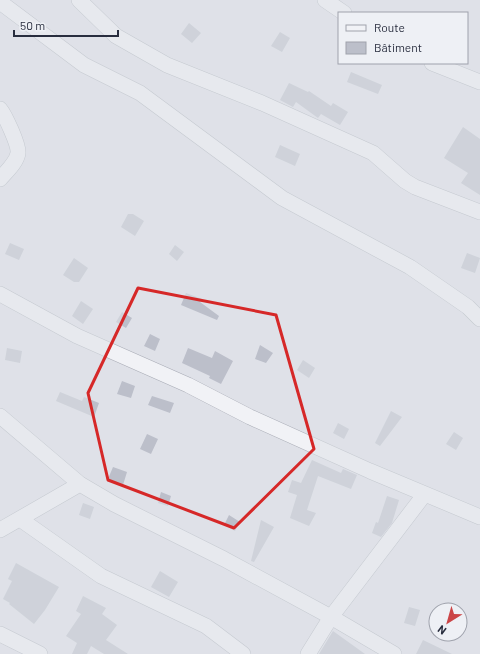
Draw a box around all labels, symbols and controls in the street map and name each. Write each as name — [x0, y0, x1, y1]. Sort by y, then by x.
scale bar — [14, 12, 118, 38]
legend — [338, 12, 468, 64]
text: 50 m — [20, 18, 45, 32]
text: Route — [374, 20, 405, 34]
text: Bâtiment — [374, 40, 422, 54]
north arrow — [428, 602, 468, 642]
text: N — [435, 623, 449, 638]

